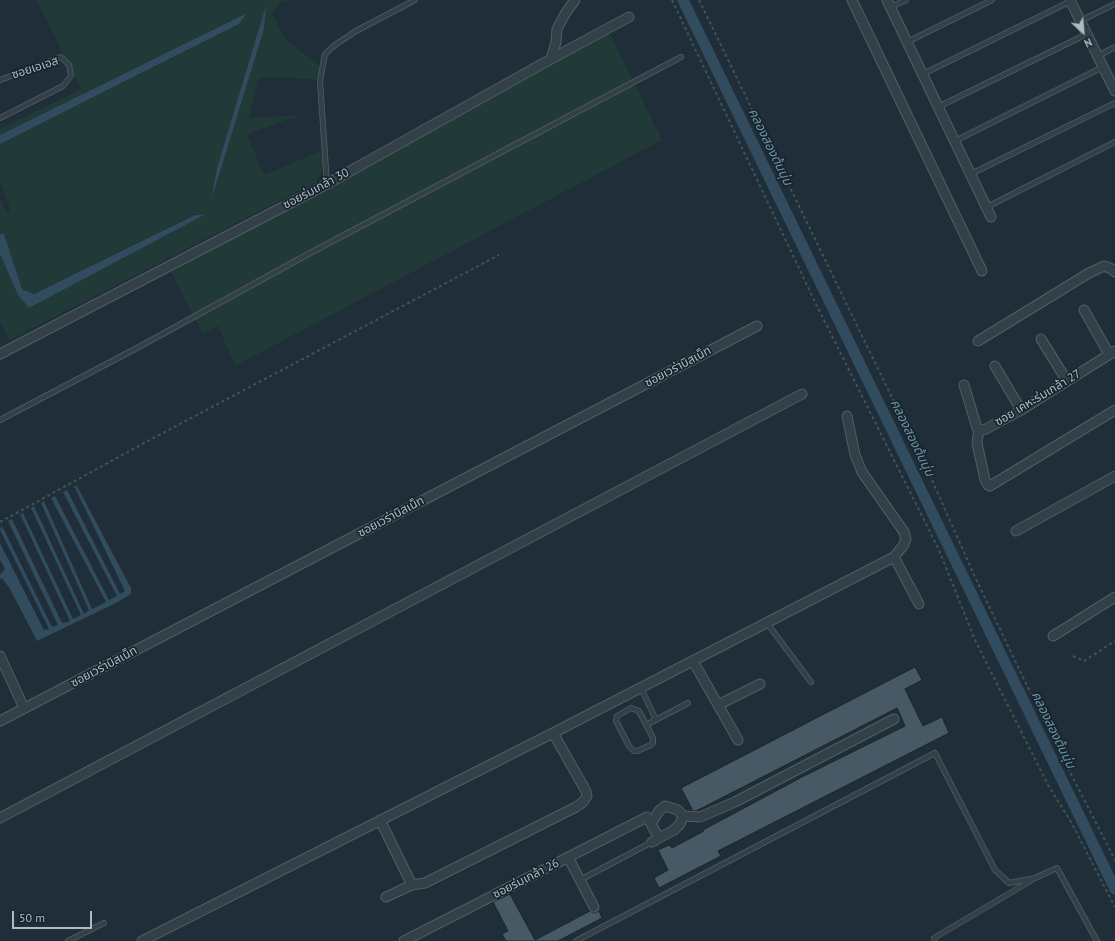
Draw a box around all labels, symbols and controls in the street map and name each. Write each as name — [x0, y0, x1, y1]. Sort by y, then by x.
north arrow — [1063, 12, 1103, 52]
text: N — [1082, 35, 1095, 51]
street label: ซอยเอเอส — [10, 54, 60, 82]
water label: คลองสองต้นนุ่น — [745, 106, 795, 188]
street label: ซอยร่มเกล้า 30 — [281, 166, 351, 212]
street label: ซอยเวร่าบิสเน็ท — [642, 344, 714, 390]
street label: ซอย เคหะร่มเกล้า 27 — [992, 367, 1084, 429]
water label: คลองสองต้นนุ่น — [887, 397, 937, 479]
street label: ซอยเวร่าบิสเน็ท — [355, 494, 427, 540]
street label: ซอยเวร่าบิสเน็ท — [68, 644, 140, 690]
water label: คลองสองต้นนุ่น — [1028, 689, 1078, 771]
street label: ซอยร่มเกล้า 26 — [490, 856, 562, 902]
scale bar — [14, 903, 94, 929]
text: 50 m — [19, 910, 45, 925]

